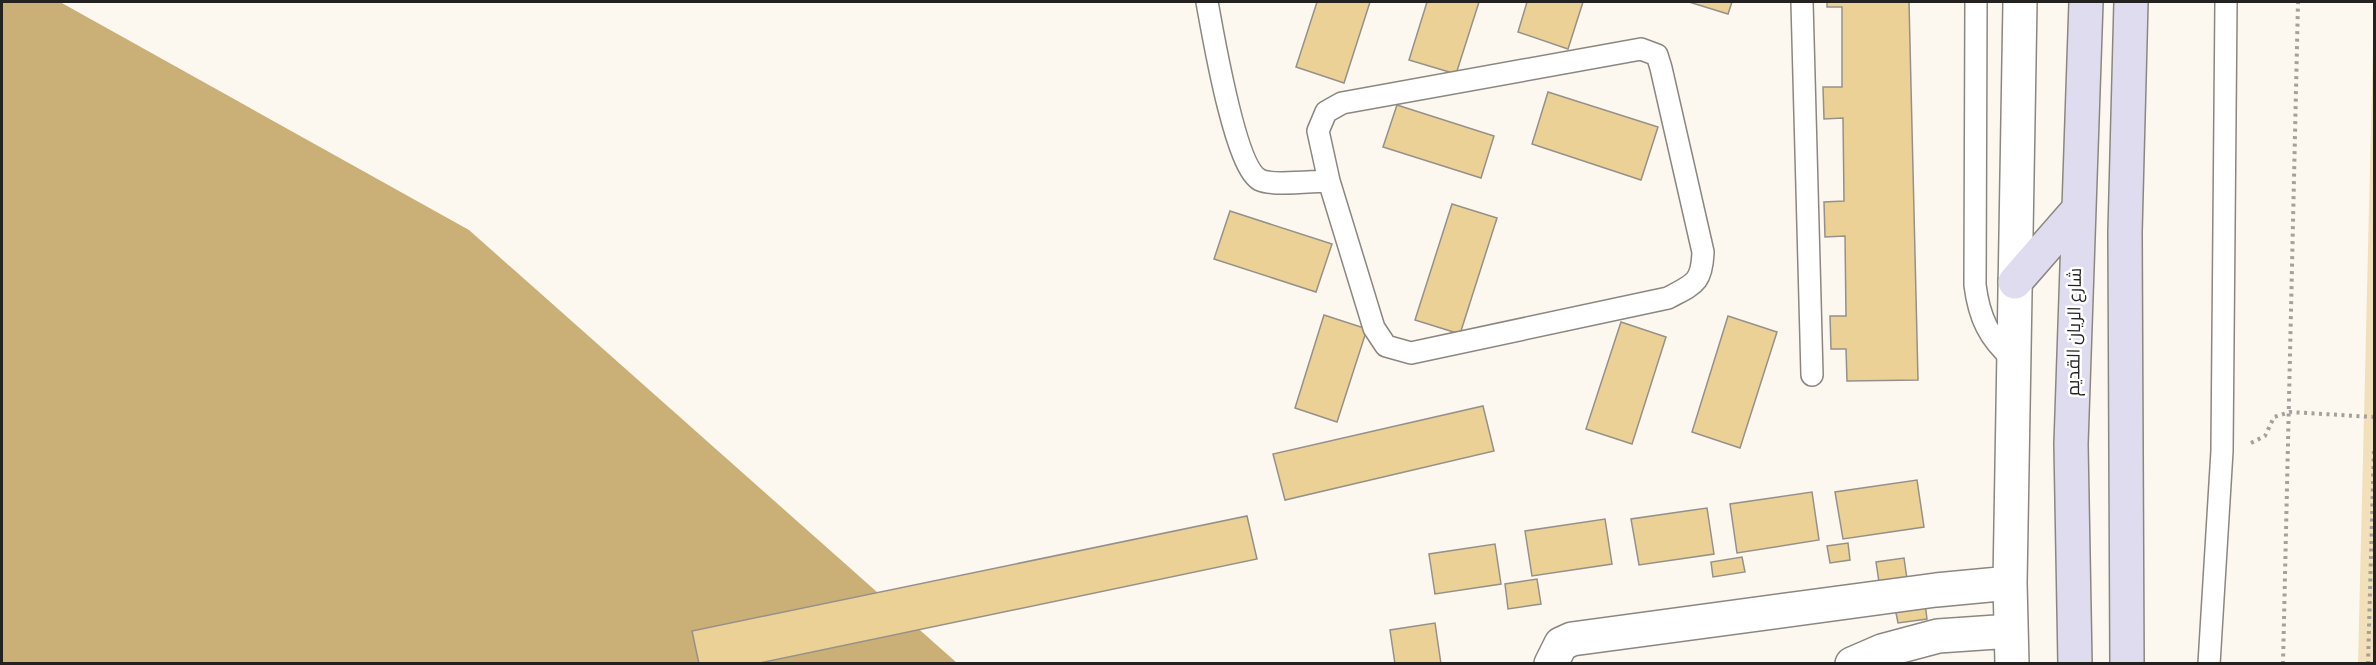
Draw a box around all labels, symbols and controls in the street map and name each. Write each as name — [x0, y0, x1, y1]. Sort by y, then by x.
street label: شارع الريان القديم — [2058, 268, 2087, 396]

